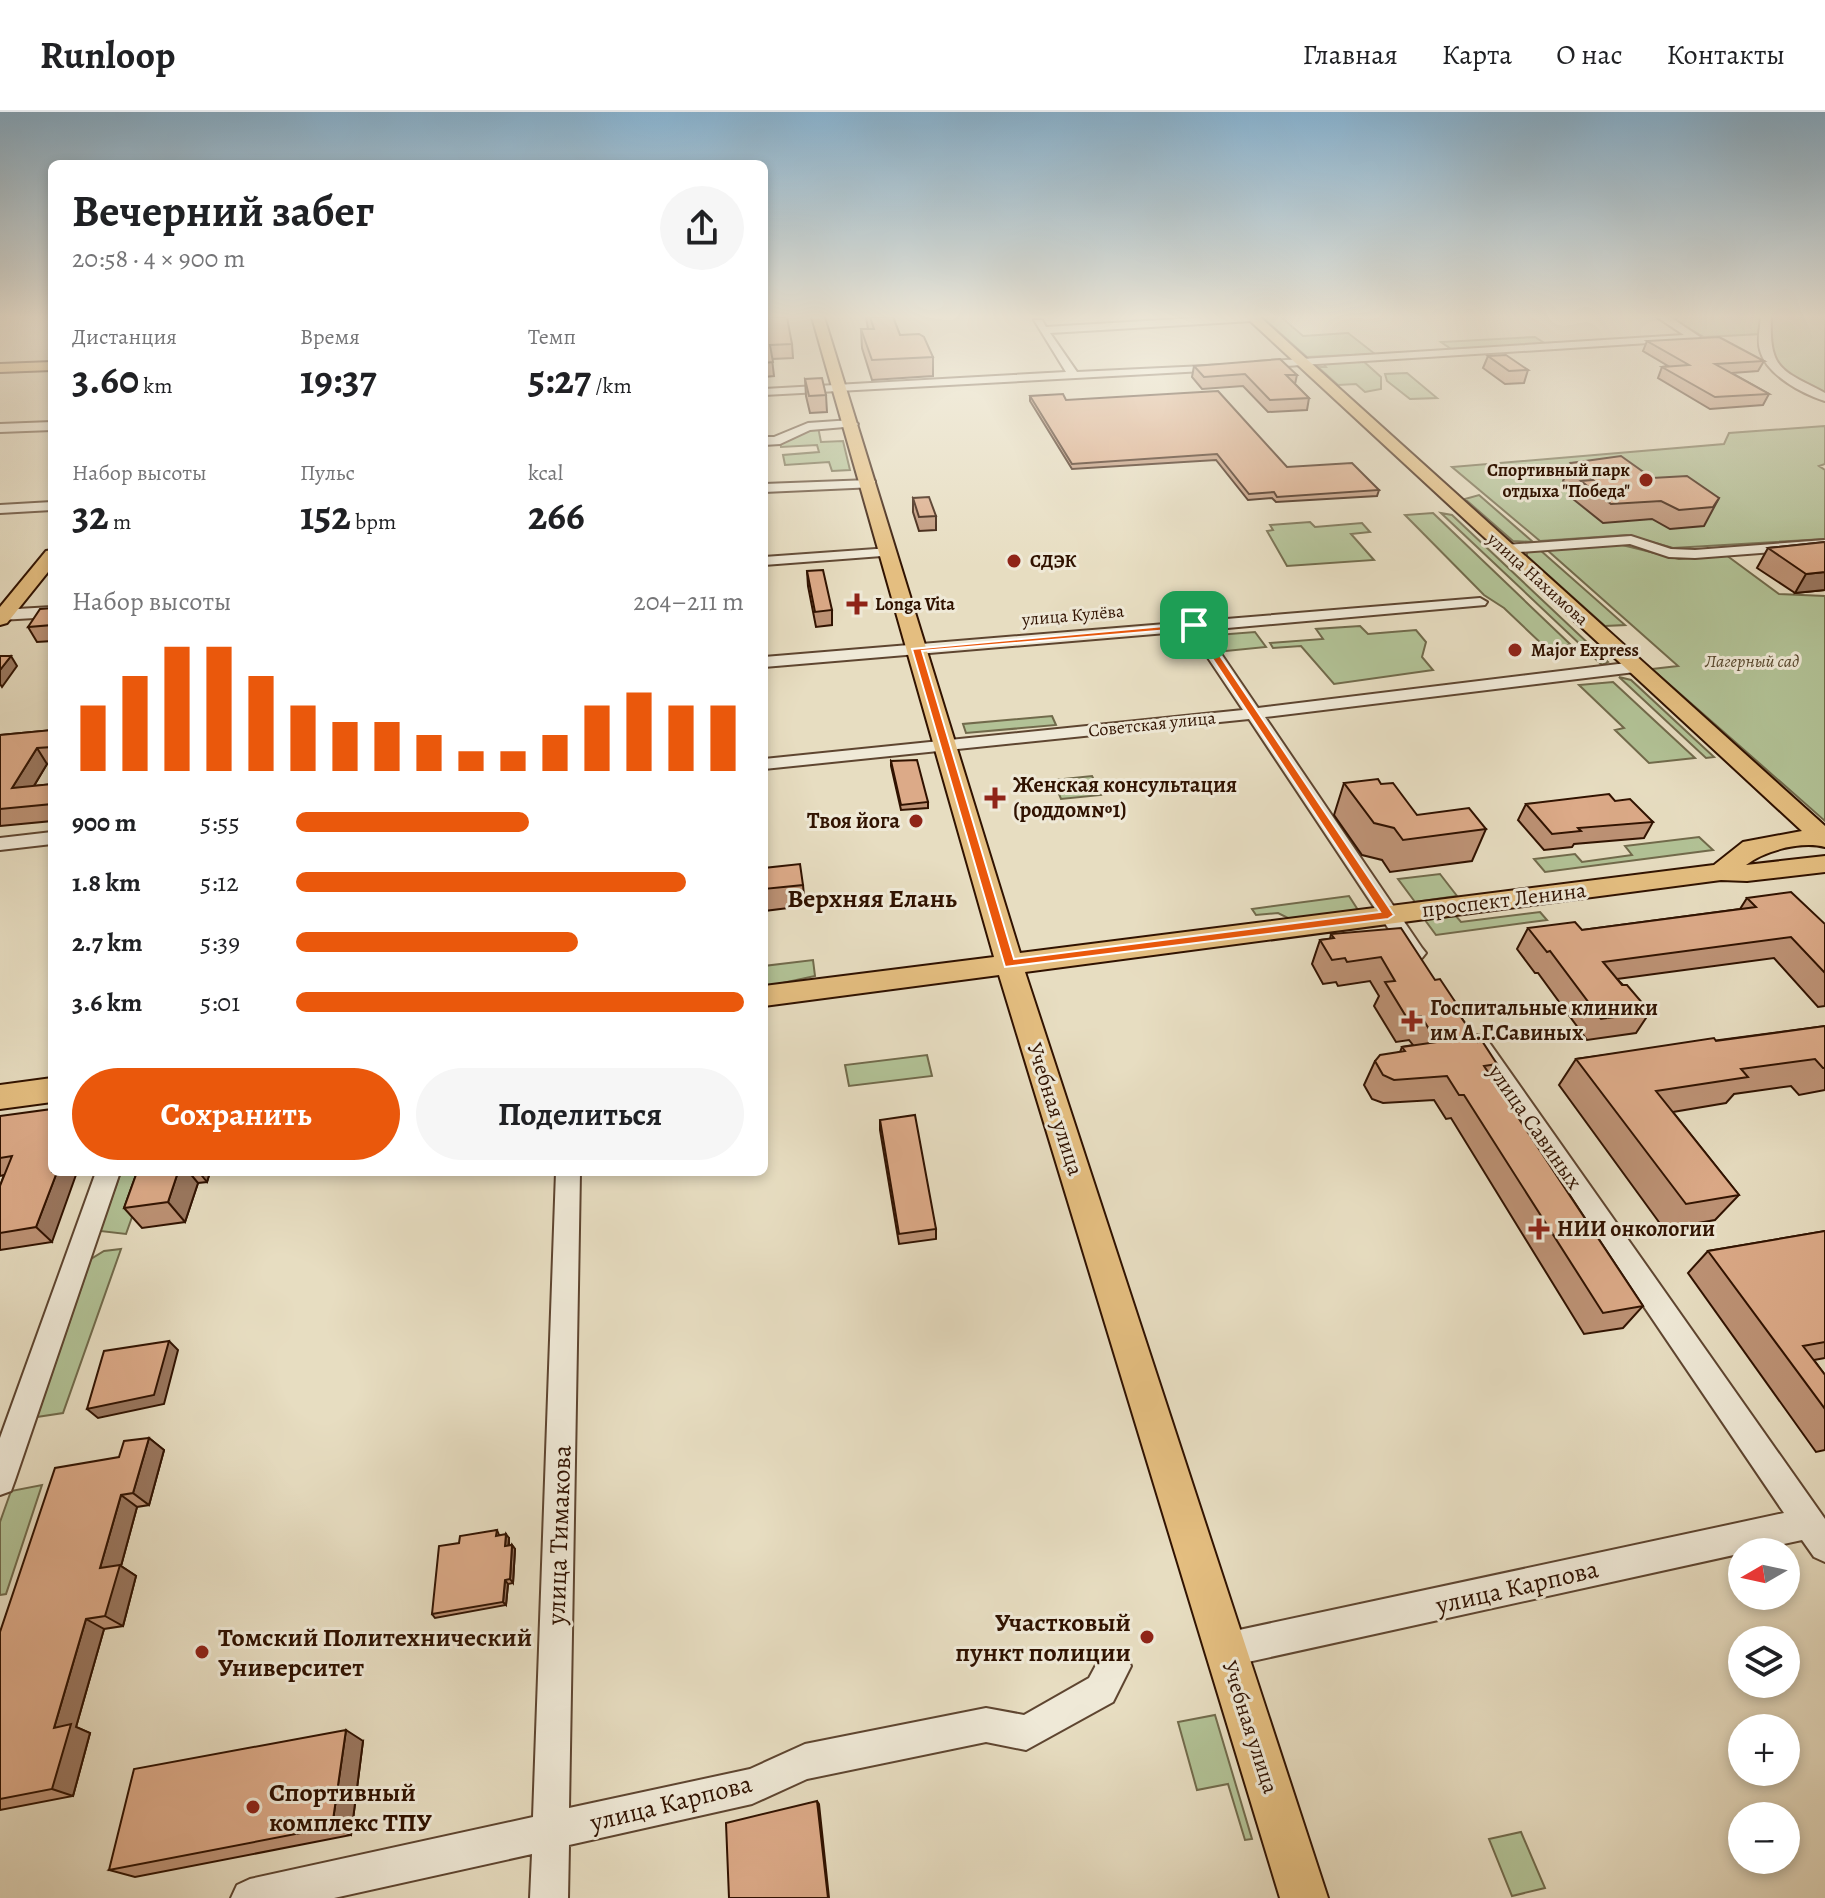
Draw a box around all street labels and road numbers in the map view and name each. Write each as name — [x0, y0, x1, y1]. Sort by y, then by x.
street label: улица Нахимова — [1482, 526, 1594, 631]
street label: улица Кулёва — [1020, 599, 1126, 632]
street label: Советская улица — [1087, 705, 1218, 743]
street label: проспект Ленина — [1420, 875, 1589, 925]
street label: Учебная улица — [1019, 1039, 1091, 1180]
street label: улица Савиных — [1480, 1058, 1589, 1196]
street label: улица Тимакова — [538, 1444, 580, 1627]
street label: улица Карпова — [1431, 1551, 1602, 1623]
street label: Учебная улица — [1214, 1657, 1286, 1798]
street label: улица Карпова — [585, 1766, 756, 1840]

